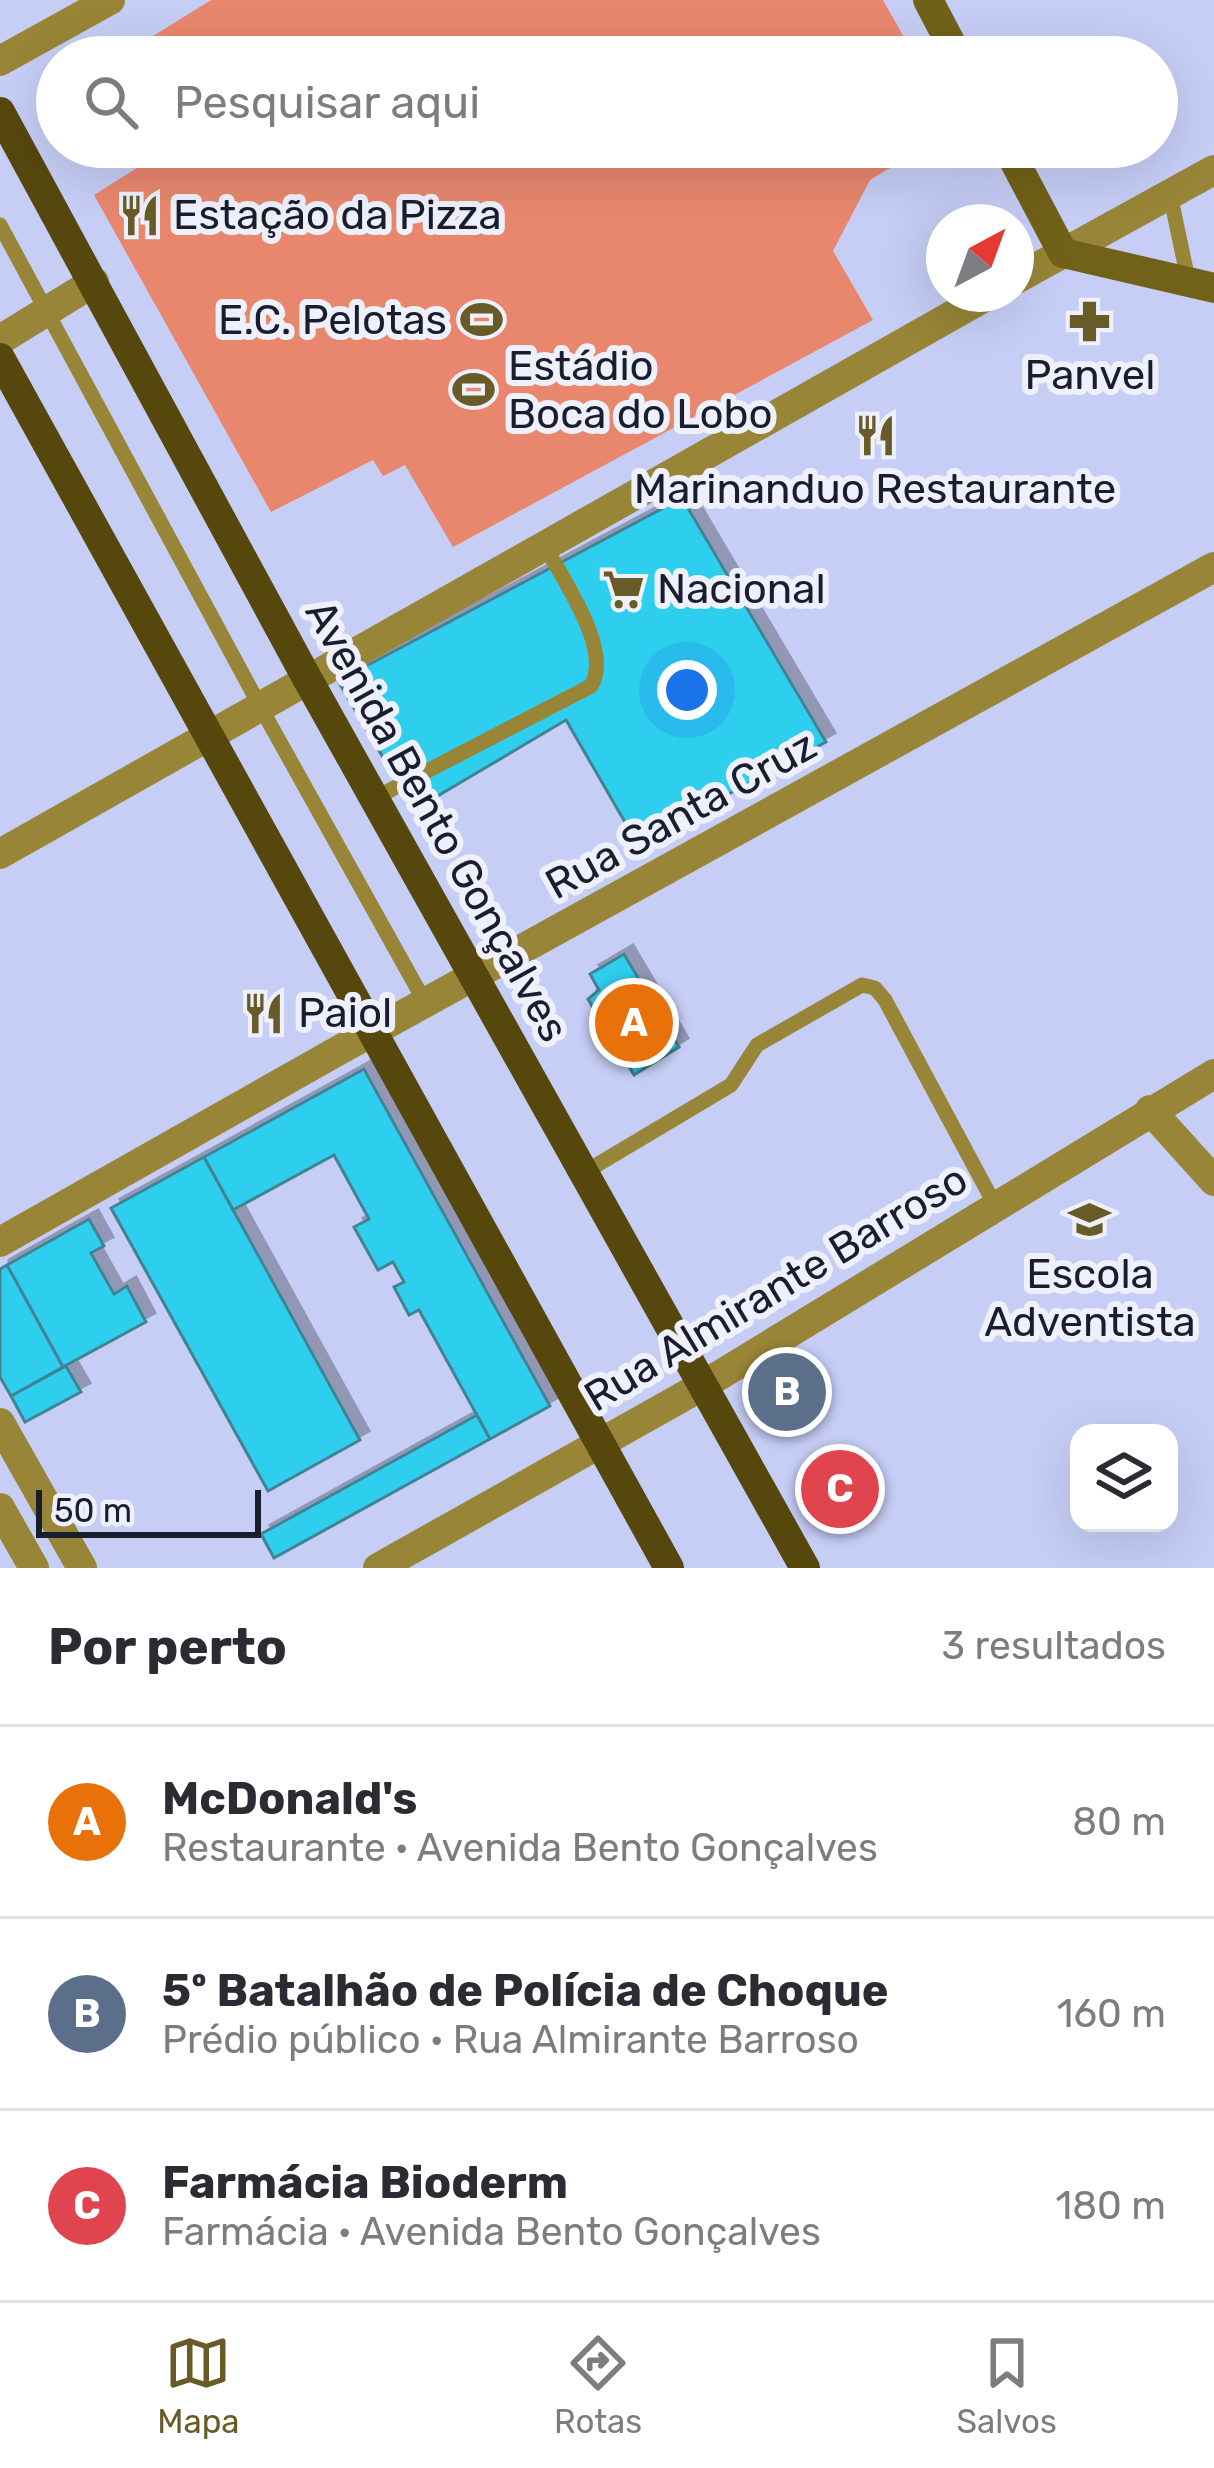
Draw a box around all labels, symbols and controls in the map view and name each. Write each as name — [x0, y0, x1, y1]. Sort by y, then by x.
search box — [36, 36, 1178, 168]
icon: search — [78, 69, 144, 135]
text: Pesquisar aqui — [174, 76, 480, 129]
place label: Estação da Pizza — [173, 190, 502, 240]
restaurant icon: Estação da Pizza — [116, 192, 162, 238]
north arrow — [926, 204, 1034, 312]
place label: E.C. Pelotas — [218, 295, 447, 345]
sports icon: E.C. Pelotas — [458, 297, 504, 343]
pharmacy icon: Panvel — [1067, 298, 1113, 344]
place label: Estádio Boca do Lobo — [508, 341, 773, 439]
place label: Panvel — [1025, 350, 1155, 400]
sports icon: Estádio Boca do Lobo — [451, 367, 497, 413]
restaurant icon: Marinanduo Restaurante — [852, 412, 898, 458]
place label: Marinanduo Restaurante — [634, 464, 1116, 514]
place label: Nacional — [657, 564, 826, 614]
supermarket icon: Nacional — [600, 566, 646, 612]
street label: Avenida Bento Gonçalves — [295, 592, 579, 1050]
your location — [657, 660, 717, 720]
street label: Rua Santa Cruz — [537, 720, 825, 910]
pin: A — [595, 978, 673, 1068]
place label: Paiol — [298, 988, 392, 1038]
restaurant icon: Paiol — [241, 990, 287, 1036]
street label: Rua Almirante Barroso — [575, 1153, 977, 1423]
school or university icon: Escola Adventista — [1067, 1197, 1113, 1243]
place label: Escola Adventista — [984, 1249, 1196, 1347]
pin: B — [748, 1347, 826, 1437]
map controls — [1070, 1424, 1178, 1532]
button: layers — [1070, 1424, 1178, 1532]
pin: C — [801, 1444, 879, 1534]
scale bar — [36, 1484, 261, 1537]
text: 50 m — [54, 1491, 132, 1530]
text: Por perto — [48, 1616, 287, 1677]
text: 3 resultados — [942, 1623, 1166, 1669]
text: McDonald's — [162, 1772, 417, 1825]
text: A — [73, 1799, 101, 1845]
text: 80 m — [1072, 1799, 1166, 1845]
text: Restaurante · Avenida Bento Gonçalves — [162, 1825, 878, 1871]
text: 5º Batalhão de Polícia de Choque — [162, 1964, 889, 2017]
text: B — [73, 1991, 101, 2037]
text: 160 m — [1057, 1991, 1166, 2037]
text: Prédio público · Rua Almirante Barroso — [162, 2017, 859, 2063]
text: Farmácia Bioderm — [162, 2156, 568, 2209]
text: C — [73, 2183, 101, 2229]
text: 180 m — [1056, 2183, 1166, 2229]
text: Farmácia · Avenida Bento Gonçalves — [162, 2209, 821, 2255]
tab: Mapa — [157, 2330, 240, 2441]
tab: Rotas — [554, 2330, 642, 2441]
tab: Salvos — [957, 2330, 1057, 2441]

